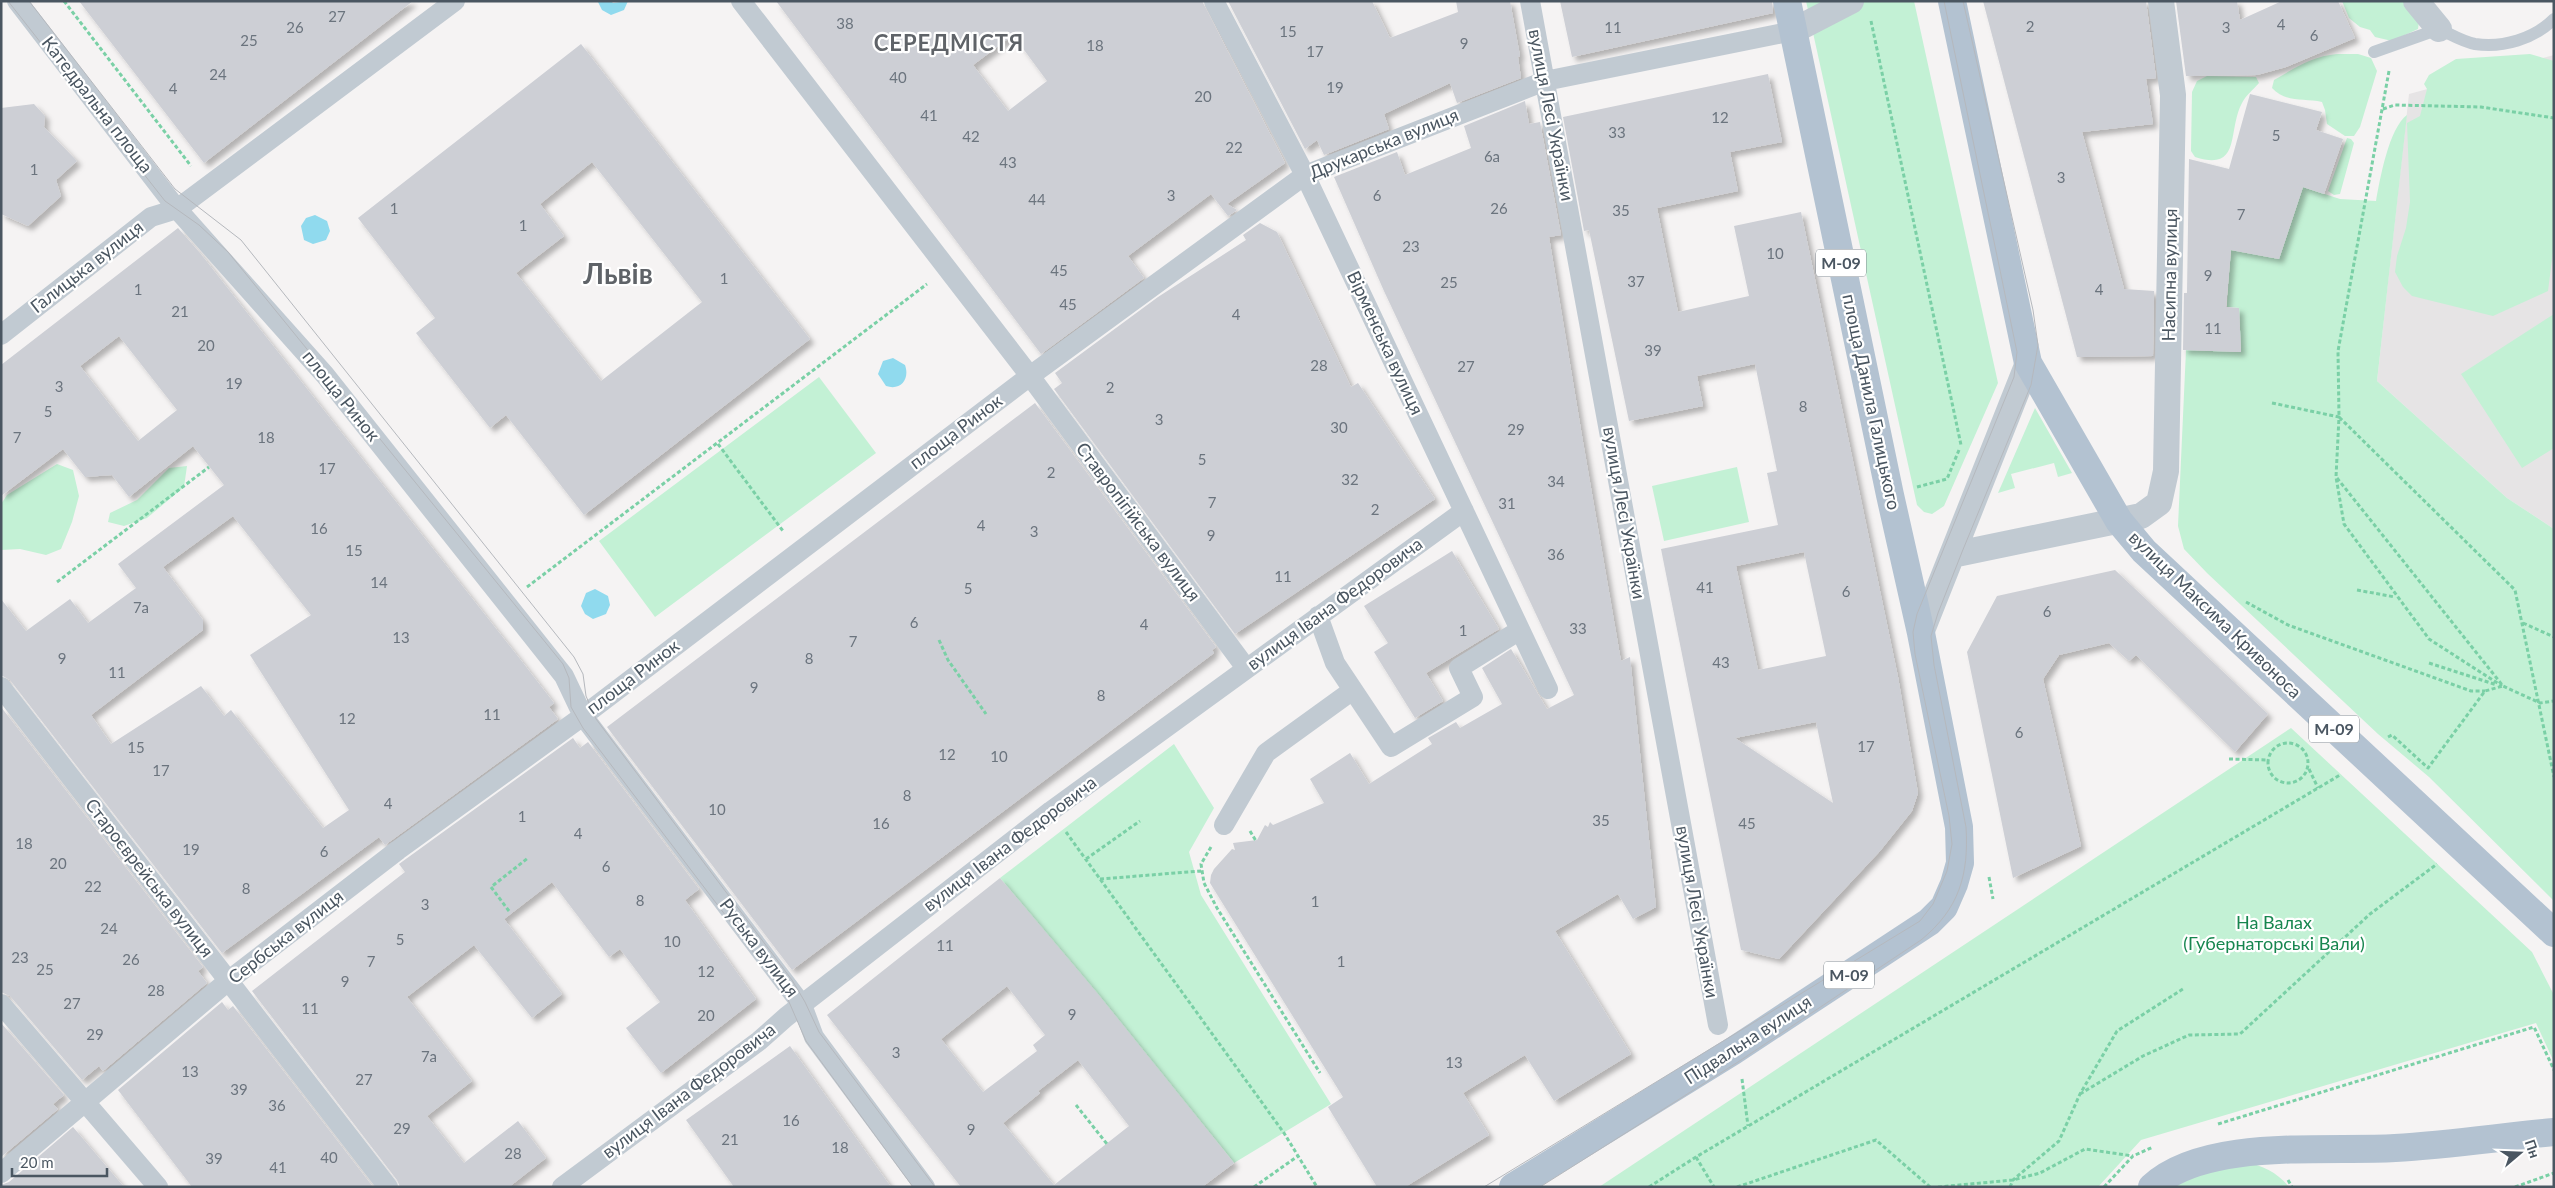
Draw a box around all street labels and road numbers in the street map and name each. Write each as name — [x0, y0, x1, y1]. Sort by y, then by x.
street label: вулиця Лесі Українки — [1525, 27, 1579, 203]
street label: Катедральна площа — [38, 32, 158, 177]
street label: Друкарська вулиця — [1306, 103, 1462, 183]
street label: Насипна вулиця — [2157, 208, 2181, 342]
street label: Галицька вулиця — [26, 215, 147, 317]
road number: М-09 — [1816, 250, 1866, 276]
street label: Вірменська вулиця — [1343, 267, 1429, 418]
street label: площа Данила Галицького — [1838, 292, 1906, 512]
street label: площа Ринок — [298, 345, 386, 446]
street label: площа Ринок — [905, 389, 1007, 473]
street label: вулиця Лесі Українки — [1599, 425, 1651, 601]
street label: Ставропігійська вулиця — [1072, 438, 1206, 605]
street label: вулиця Максима Кривоноса — [2125, 526, 2307, 703]
street label: вулиця Івана Федоровича — [1242, 532, 1426, 674]
street label: площа Ринок — [582, 634, 684, 718]
road number: М-09 — [2309, 716, 2359, 742]
street label: вулиця Івана Федоровича — [918, 771, 1100, 916]
street label: Староєврейська вулиця — [81, 794, 219, 961]
street label: вулиця Лесі Українки — [1672, 824, 1724, 1000]
street label: Сербська вулиця — [224, 884, 347, 988]
street label: Руська вулиця — [716, 894, 804, 1001]
road number: М-09 — [1824, 962, 1874, 988]
street label: Підвальна вулиця — [1680, 990, 1815, 1088]
street label: вулиця Івана Федоровича — [597, 1018, 779, 1163]

